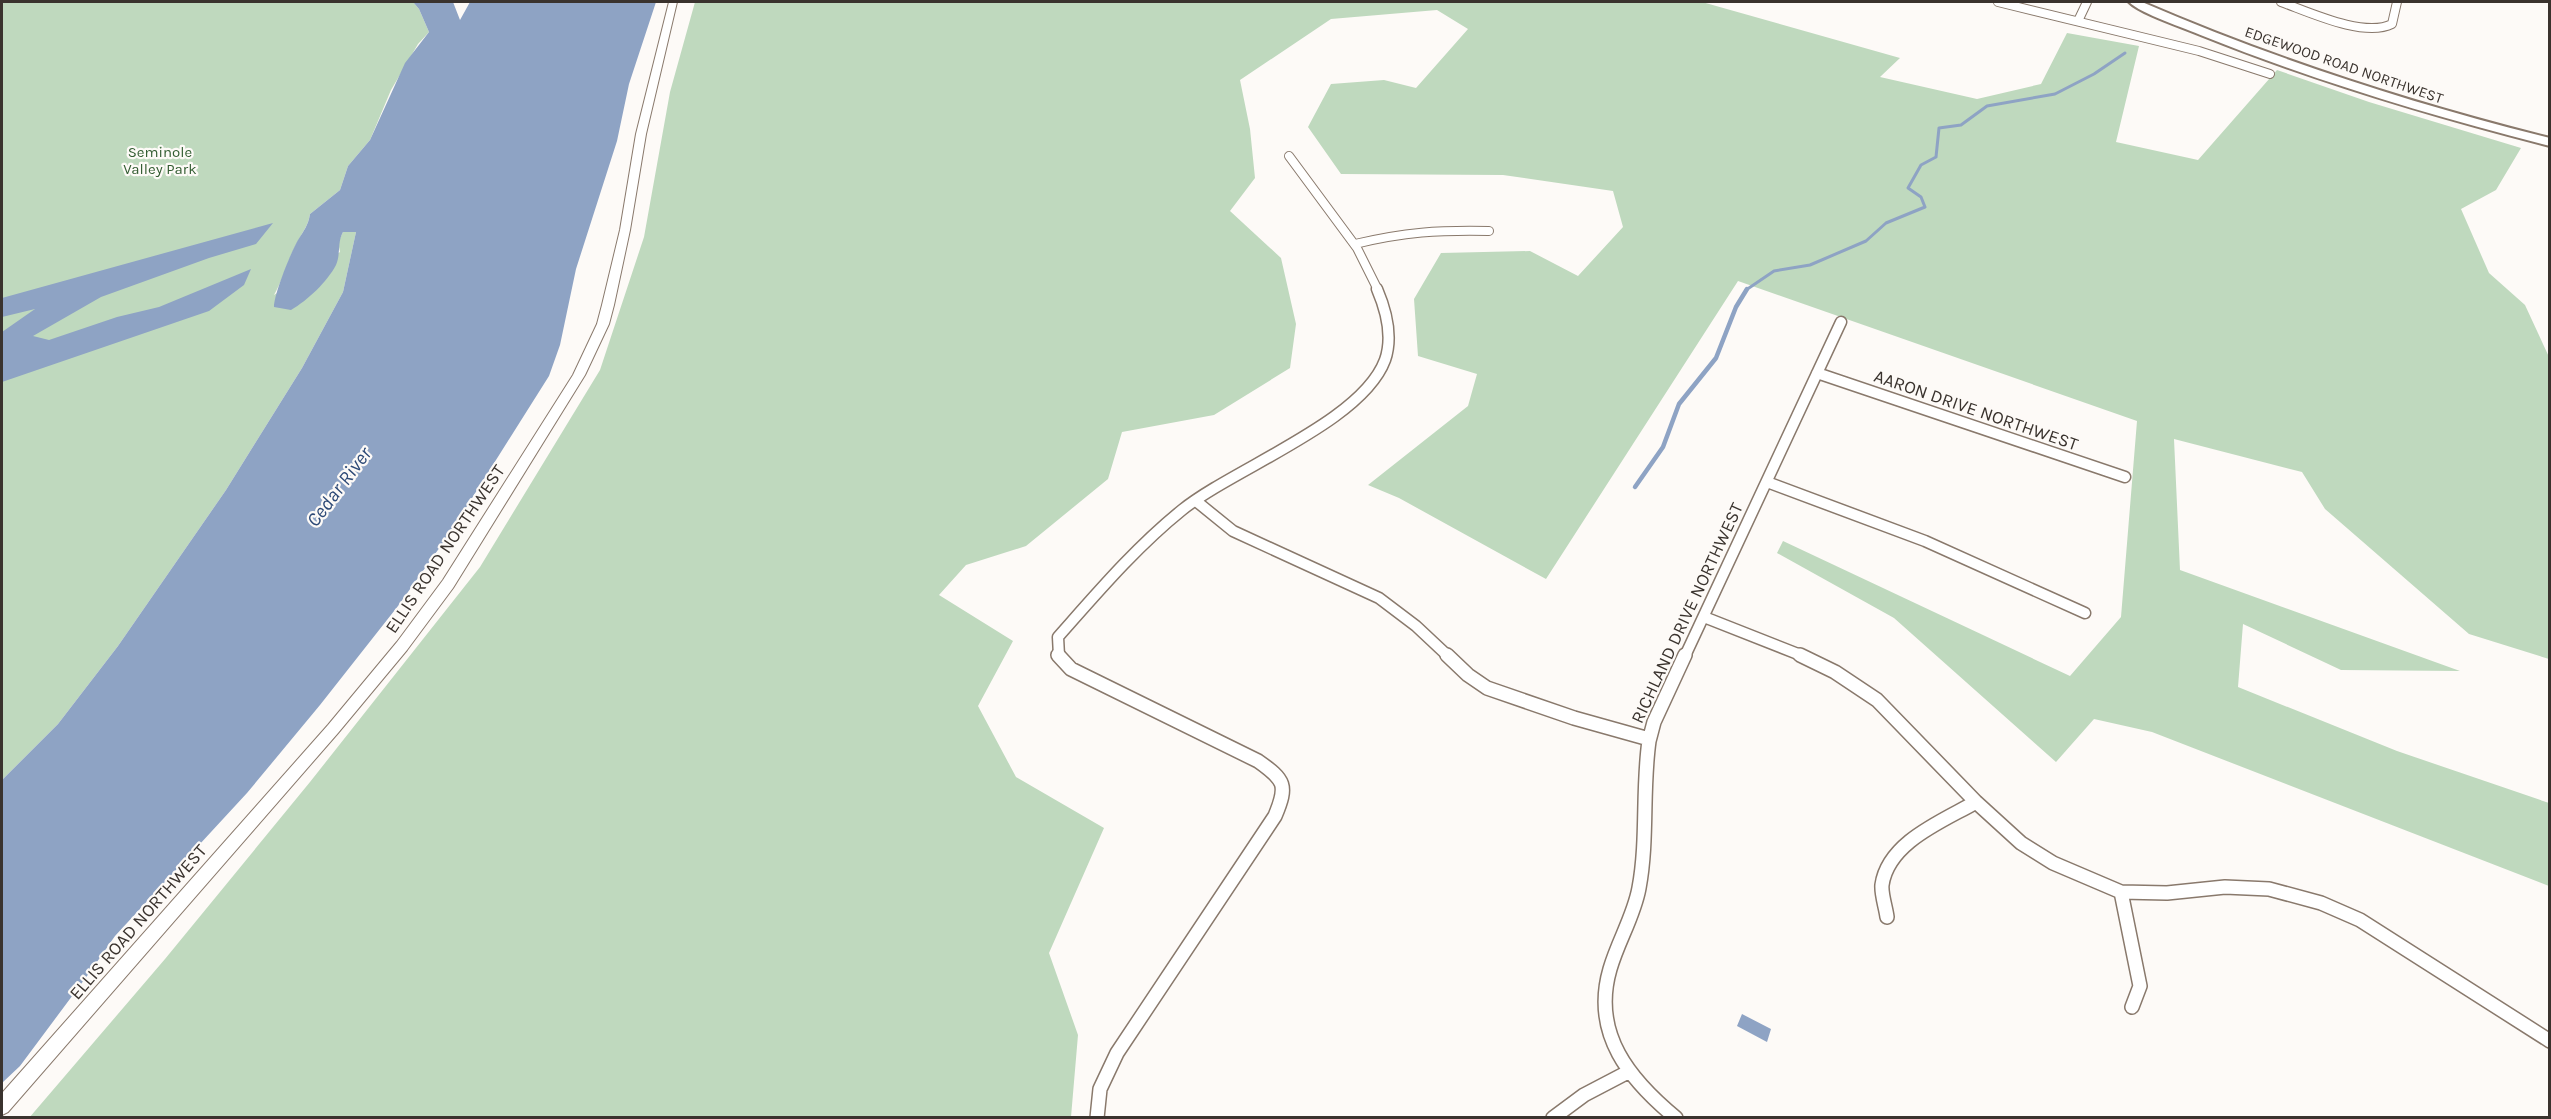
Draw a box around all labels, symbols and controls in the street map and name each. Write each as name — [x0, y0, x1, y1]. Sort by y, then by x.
street label: EDGEWOOD ROAD NORTHWEST — [2242, 23, 2446, 108]
park label: Seminole Valley Park — [123, 143, 197, 178]
street label: AARON DRIVE NORTHWEST — [1871, 365, 2081, 455]
water label: Cedar River — [302, 442, 377, 531]
street label: ELLIS ROAD NORTHWEST — [380, 461, 510, 637]
street label: RICHLAND DRIVE NORTHWEST — [1626, 499, 1748, 727]
street label: ELLIS ROAD NORTHWEST — [65, 840, 211, 1004]

